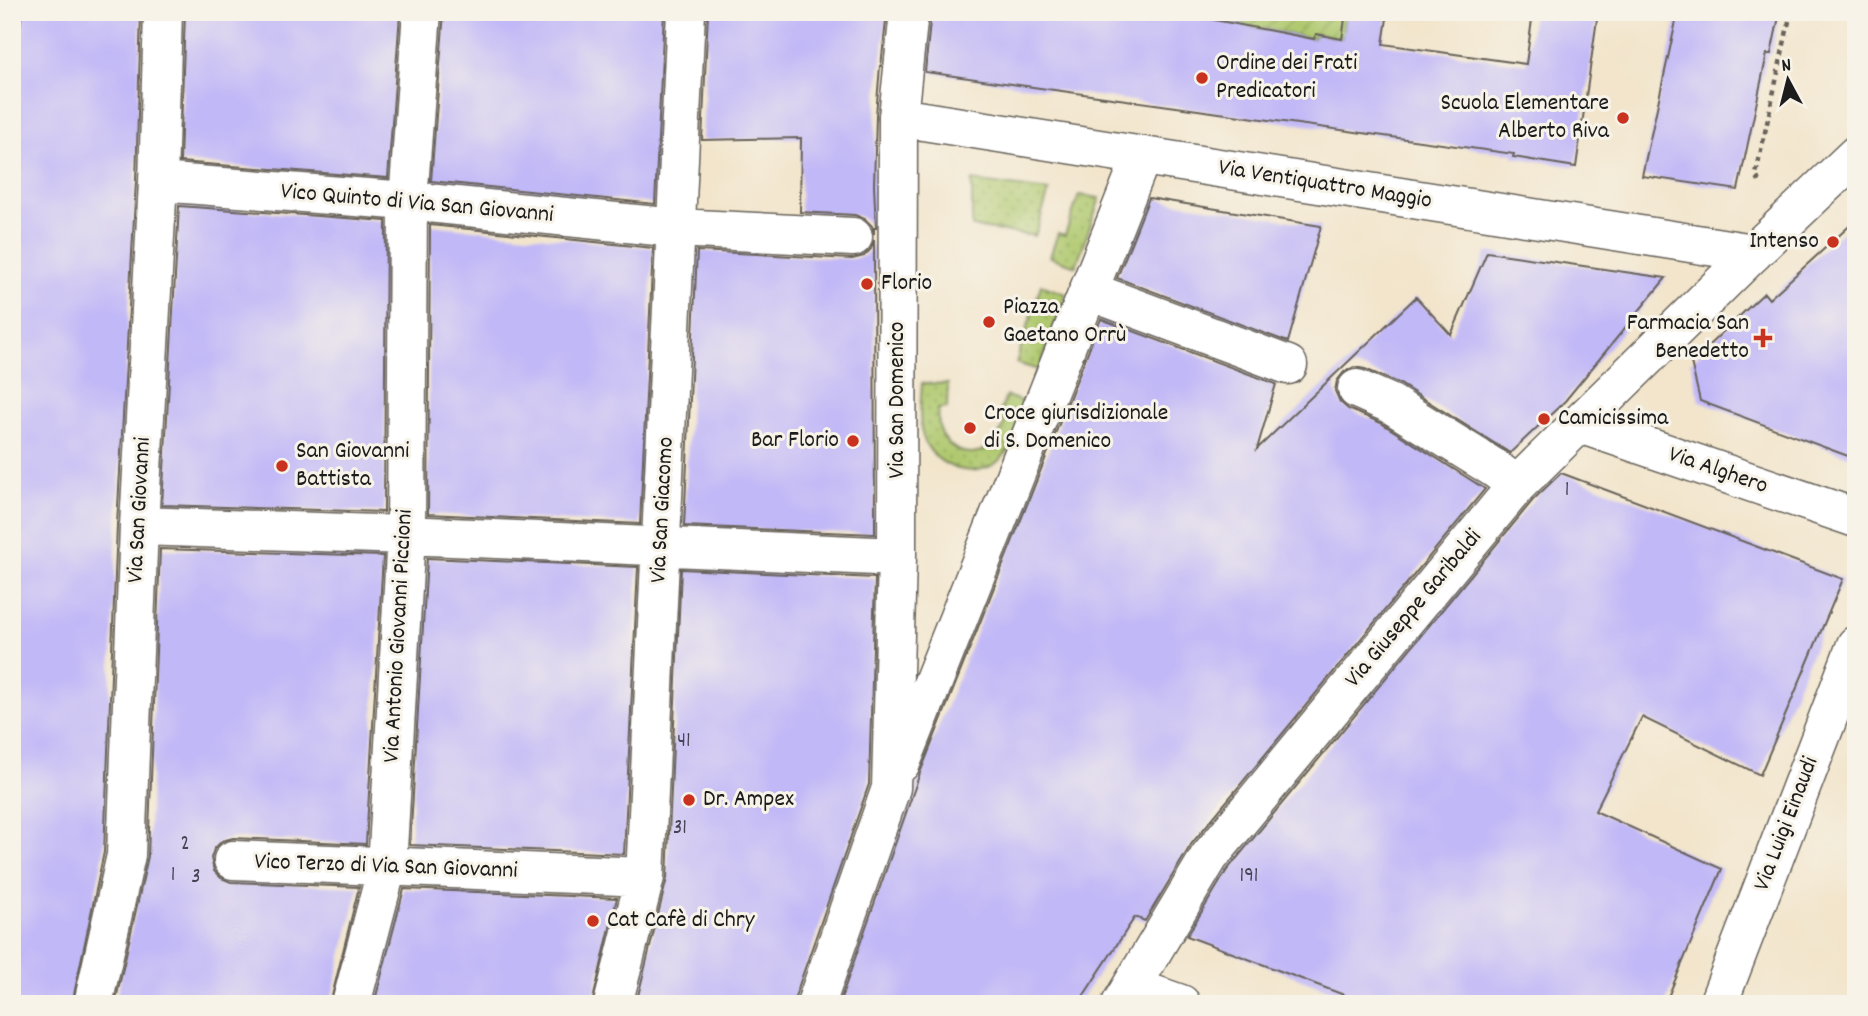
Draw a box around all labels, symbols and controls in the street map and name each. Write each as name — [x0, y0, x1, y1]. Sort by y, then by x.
north arrow — [1752, 46, 1822, 116]
place label: Ordine dei Frati Predicatori — [1216, 47, 1357, 109]
text: N — [1780, 53, 1793, 81]
marker: Ordine dei Frati Predicatori — [1194, 70, 1210, 86]
place label: Scuola Elementare Alberto Riva — [1440, 87, 1610, 149]
marker: Scuola Elementare Alberto Riva — [1615, 110, 1631, 126]
street label: Via Ventiquattro Maggio — [1216, 151, 1434, 219]
street label: Vico Quinto di Via San Giovanni — [279, 175, 555, 233]
place label: Intenso — [1749, 225, 1819, 259]
marker: Intenso — [1825, 234, 1841, 250]
place label: Florio — [881, 267, 932, 301]
marker: Florio — [859, 276, 875, 292]
place label: Piazza Gaetano Orrù — [1003, 291, 1126, 353]
place label: Farmacia San Benedetto — [1627, 307, 1749, 369]
marker: Piazza Gaetano Orrù — [981, 314, 997, 330]
street label: Via San Domenico — [881, 321, 915, 479]
marker: Farmacia San Benedetto — [1755, 330, 1771, 346]
place label: Croce giurisdizionale di S. Domenico — [984, 397, 1168, 459]
place label: Camicissima — [1558, 402, 1669, 436]
marker: Camicissima — [1536, 411, 1552, 427]
marker: Croce giurisdizionale di S. Domenico — [962, 420, 978, 436]
place label: Bar Florio — [751, 424, 839, 458]
marker: Bar Florio — [845, 433, 861, 449]
place label: San Giovanni Battista — [296, 435, 409, 497]
street label: Via San Giovanni — [119, 436, 161, 584]
street label: Via San Giacomo — [642, 436, 684, 584]
street label: Via Alghero — [1664, 438, 1772, 504]
marker: San Giovanni Battista — [274, 458, 290, 474]
house number: 1 — [1565, 476, 1569, 506]
street label: Via Antonio Giovanni Piccioni — [375, 508, 423, 764]
street label: Via Giuseppe Garibaldi — [1337, 522, 1491, 696]
house number: 41 — [677, 727, 691, 757]
street label: Via Luigi Einaudi — [1746, 752, 1828, 896]
place label: Dr. Ampex — [703, 783, 794, 817]
marker: Dr. Ampex — [681, 792, 697, 808]
house number: 31 — [673, 814, 687, 844]
house number: 2 — [180, 830, 190, 860]
street label: Vico Terzo di Via San Giovanni — [254, 845, 518, 889]
house number: 1 — [171, 861, 175, 891]
house number: 191 — [1240, 862, 1258, 892]
house number: 3 — [191, 863, 201, 893]
place label: Cat Cafè di Chry — [607, 904, 756, 938]
marker: Cat Cafè di Chry — [585, 913, 601, 929]

